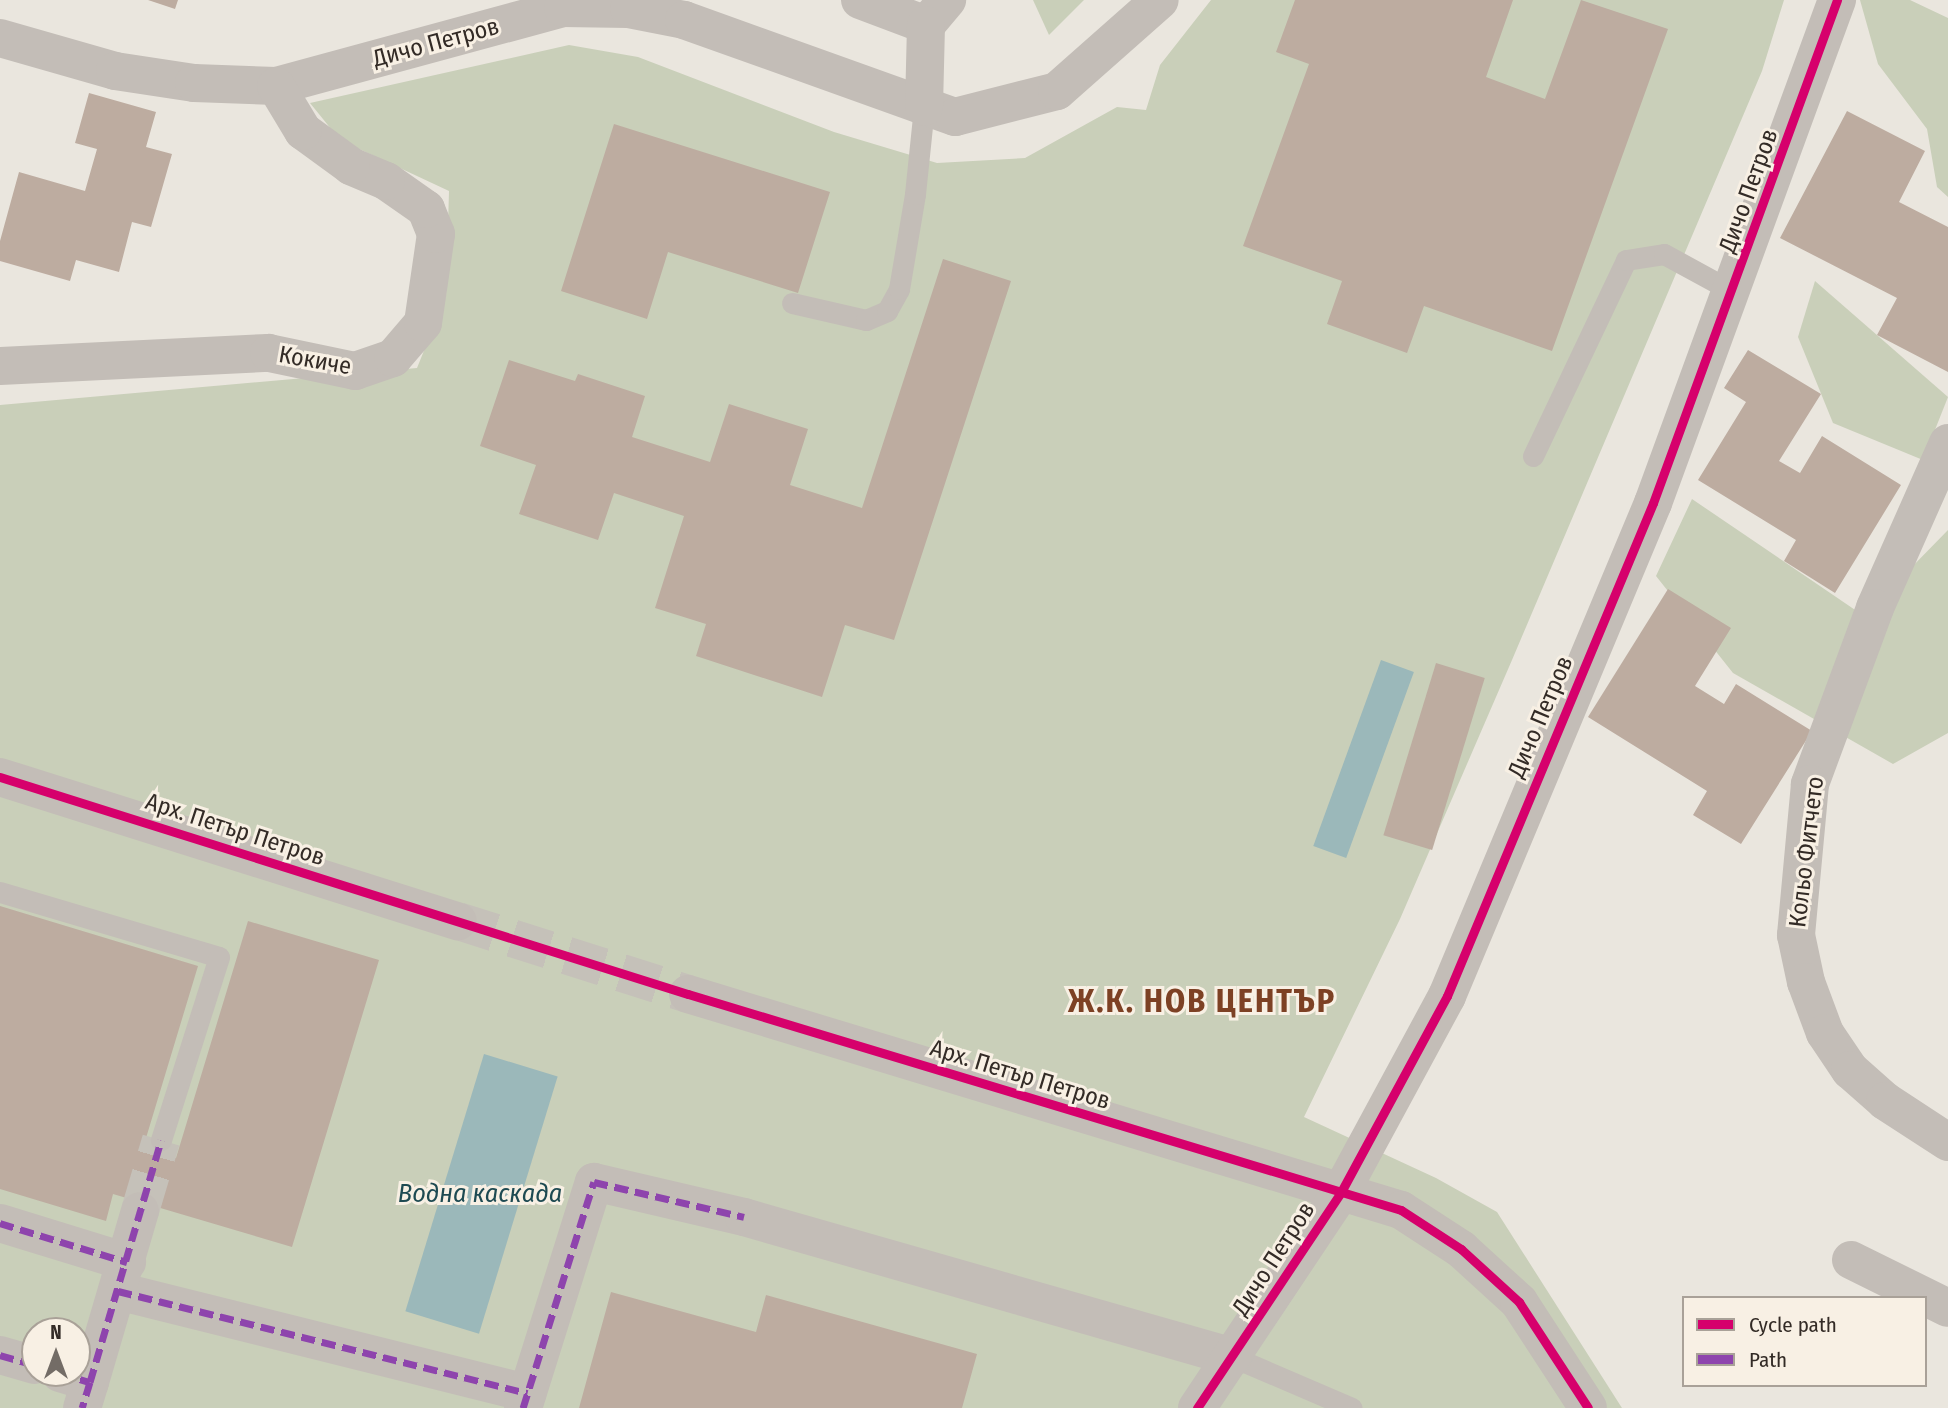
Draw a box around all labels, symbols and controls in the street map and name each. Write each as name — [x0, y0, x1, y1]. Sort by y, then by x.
street label: Дичо Петров — [370, 12, 502, 74]
street label: Дичо Петров — [1713, 125, 1785, 257]
street label: Кокиче — [277, 340, 353, 382]
street label: Дичо Петров — [1502, 652, 1580, 782]
street label: Кольо Фитчето — [1783, 775, 1831, 929]
street label: Арх. Петър Петров — [142, 787, 328, 873]
district label: Ж.К. НОВ ЦЕНТЪР — [1070, 982, 1334, 1020]
street label: Арх. Петър Петров — [927, 1034, 1113, 1116]
water label: Водна каскада — [398, 1178, 562, 1210]
street label: Дичо Петров — [1227, 1197, 1321, 1321]
legend — [1682, 1296, 1927, 1387]
text: Cycle path — [1749, 1312, 1837, 1338]
north arrow — [21, 1317, 91, 1387]
text: N — [50, 1321, 62, 1344]
text: Path — [1749, 1347, 1787, 1373]

